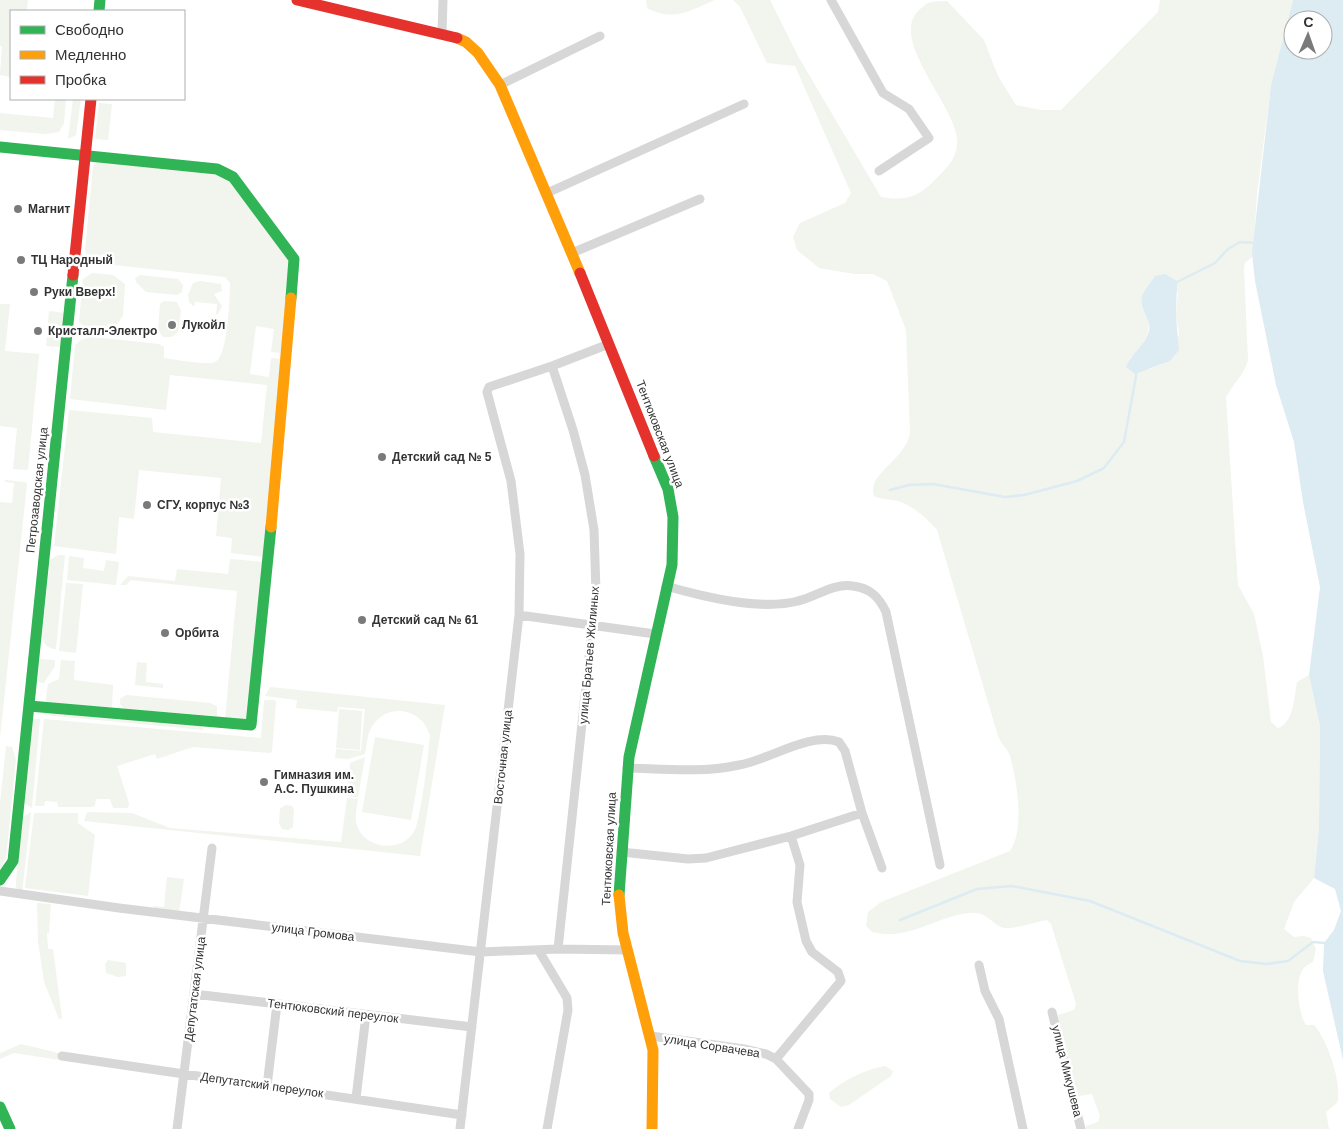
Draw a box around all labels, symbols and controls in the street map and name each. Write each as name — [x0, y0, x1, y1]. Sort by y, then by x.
legend — [10, 10, 185, 100]
north arrow — [1283, 10, 1333, 60]
text: С — [1303, 14, 1314, 30]
text: Свободно — [55, 21, 124, 38]
text: Медленно — [55, 46, 126, 63]
text: Пробка — [55, 71, 107, 88]
place label: Магнит — [28, 202, 70, 216]
marker: Магнит — [12, 203, 24, 215]
place label: ТЦ Народный — [31, 253, 113, 267]
marker: ТЦ Народный — [15, 254, 27, 266]
place label: Руки Вверх! — [44, 285, 116, 299]
marker: Руки Вверх! — [28, 286, 40, 298]
place label: Лукойл — [182, 318, 225, 332]
marker: Лукойл — [166, 319, 178, 331]
place label: Кристалл-Электро — [48, 324, 157, 338]
marker: Кристалл-Электро — [32, 325, 44, 337]
street label: Тентюковская улица — [633, 378, 687, 490]
street label: Петрозаводская улица — [23, 426, 51, 554]
place label: Детский сад № 5 — [392, 450, 492, 464]
marker: Детский сад № 5 — [376, 451, 388, 463]
place label: СГУ, корпус №3 — [157, 498, 250, 512]
marker: СГУ, корпус №3 — [141, 499, 153, 511]
street label: улица Братьев Жилиных — [576, 586, 602, 724]
place label: Детский сад № 61 — [372, 613, 479, 627]
marker: Детский сад № 61 — [356, 614, 368, 626]
place label: Орбита — [175, 626, 219, 640]
marker: Орбита — [159, 627, 171, 639]
street label: Восточная улица — [491, 709, 515, 805]
place label: Гимназия им. А.С. Пушкина — [274, 768, 354, 796]
marker: Гимназия им. А.С. Пушкина — [258, 776, 270, 788]
street label: Тентюковская улица — [599, 792, 619, 906]
street label: улица Громова — [271, 920, 356, 944]
street label: Депутатская улица — [182, 936, 208, 1042]
street label: Тентюковский переулок — [267, 996, 400, 1026]
street label: улица Микушева — [1049, 1024, 1085, 1118]
street label: улица Сорвачева — [663, 1032, 761, 1061]
street label: Депутатский переулок — [200, 1069, 325, 1101]

